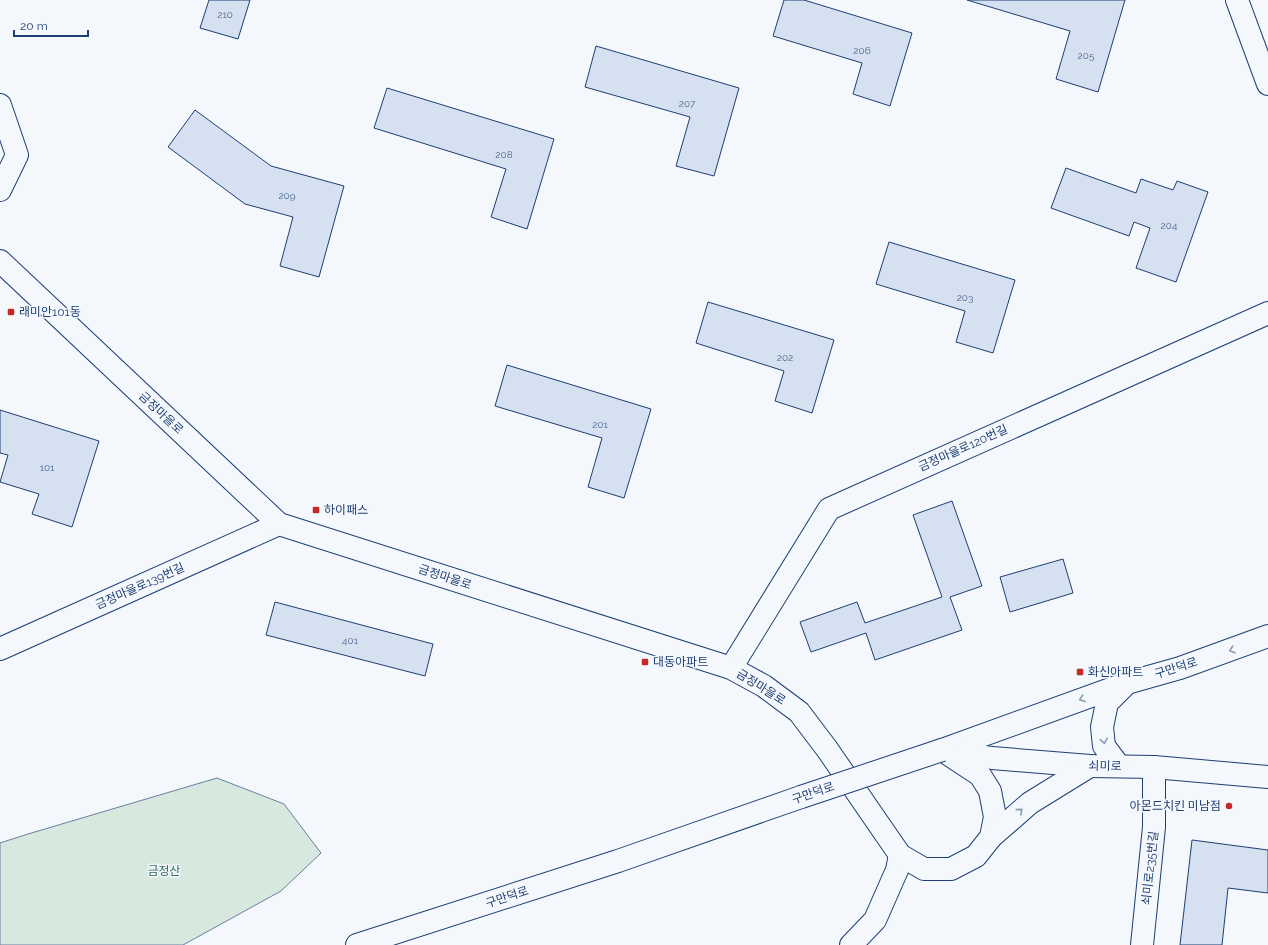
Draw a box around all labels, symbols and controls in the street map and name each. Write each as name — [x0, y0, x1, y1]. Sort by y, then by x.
house number: 210 — [217, 9, 233, 20]
scale bar — [14, 12, 88, 38]
text: 20 m — [20, 19, 48, 33]
house number: 206 — [853, 45, 871, 56]
house number: 205 — [1078, 50, 1095, 61]
house number: 207 — [679, 98, 696, 109]
house number: 208 — [495, 149, 513, 160]
house number: 209 — [278, 190, 296, 201]
house number: 204 — [1161, 220, 1178, 231]
house number: 203 — [957, 292, 973, 303]
place label: 래미안101동 — [19, 305, 81, 319]
marker: 래미안101동 — [6, 307, 16, 317]
house number: 202 — [777, 352, 793, 363]
street label: 금정마을로 — [136, 389, 186, 437]
house number: 201 — [592, 419, 609, 430]
street label: 금정마을로120번길 — [916, 422, 1010, 474]
house number: 101 — [40, 462, 55, 473]
place label: 하이패스 — [324, 503, 368, 517]
marker: 하이패스 — [311, 505, 321, 515]
street label: 금정마을로139번길 — [93, 560, 187, 612]
street label: 금정마을로 — [417, 562, 473, 592]
house number: 401 — [342, 635, 359, 646]
one-way arrow — [1228, 645, 1235, 653]
place label: 대동아파트 — [653, 655, 708, 669]
street label: 구만덕로 — [1153, 655, 1199, 681]
marker: 대동아파트 — [640, 657, 650, 667]
place label: 화신아파트 — [1088, 665, 1143, 679]
street label: 금정마을로 — [734, 666, 788, 708]
marker: 화신아파트 — [1075, 667, 1085, 677]
one-way arrow — [1078, 695, 1085, 703]
one-way arrow — [1099, 737, 1107, 744]
street label: 쇠미로 — [1088, 759, 1122, 773]
street label: 구만덕로 — [790, 779, 836, 807]
place label: 아몬드치킨 미남점 — [1130, 799, 1221, 813]
marker: 아몬드치킨 미남점 — [1224, 801, 1234, 811]
one-way arrow — [1016, 809, 1023, 816]
street label: 쇠미로235번길 — [1139, 830, 1161, 906]
park label: 금정산 — [147, 864, 181, 878]
street label: 구만덕로 — [484, 884, 530, 910]

